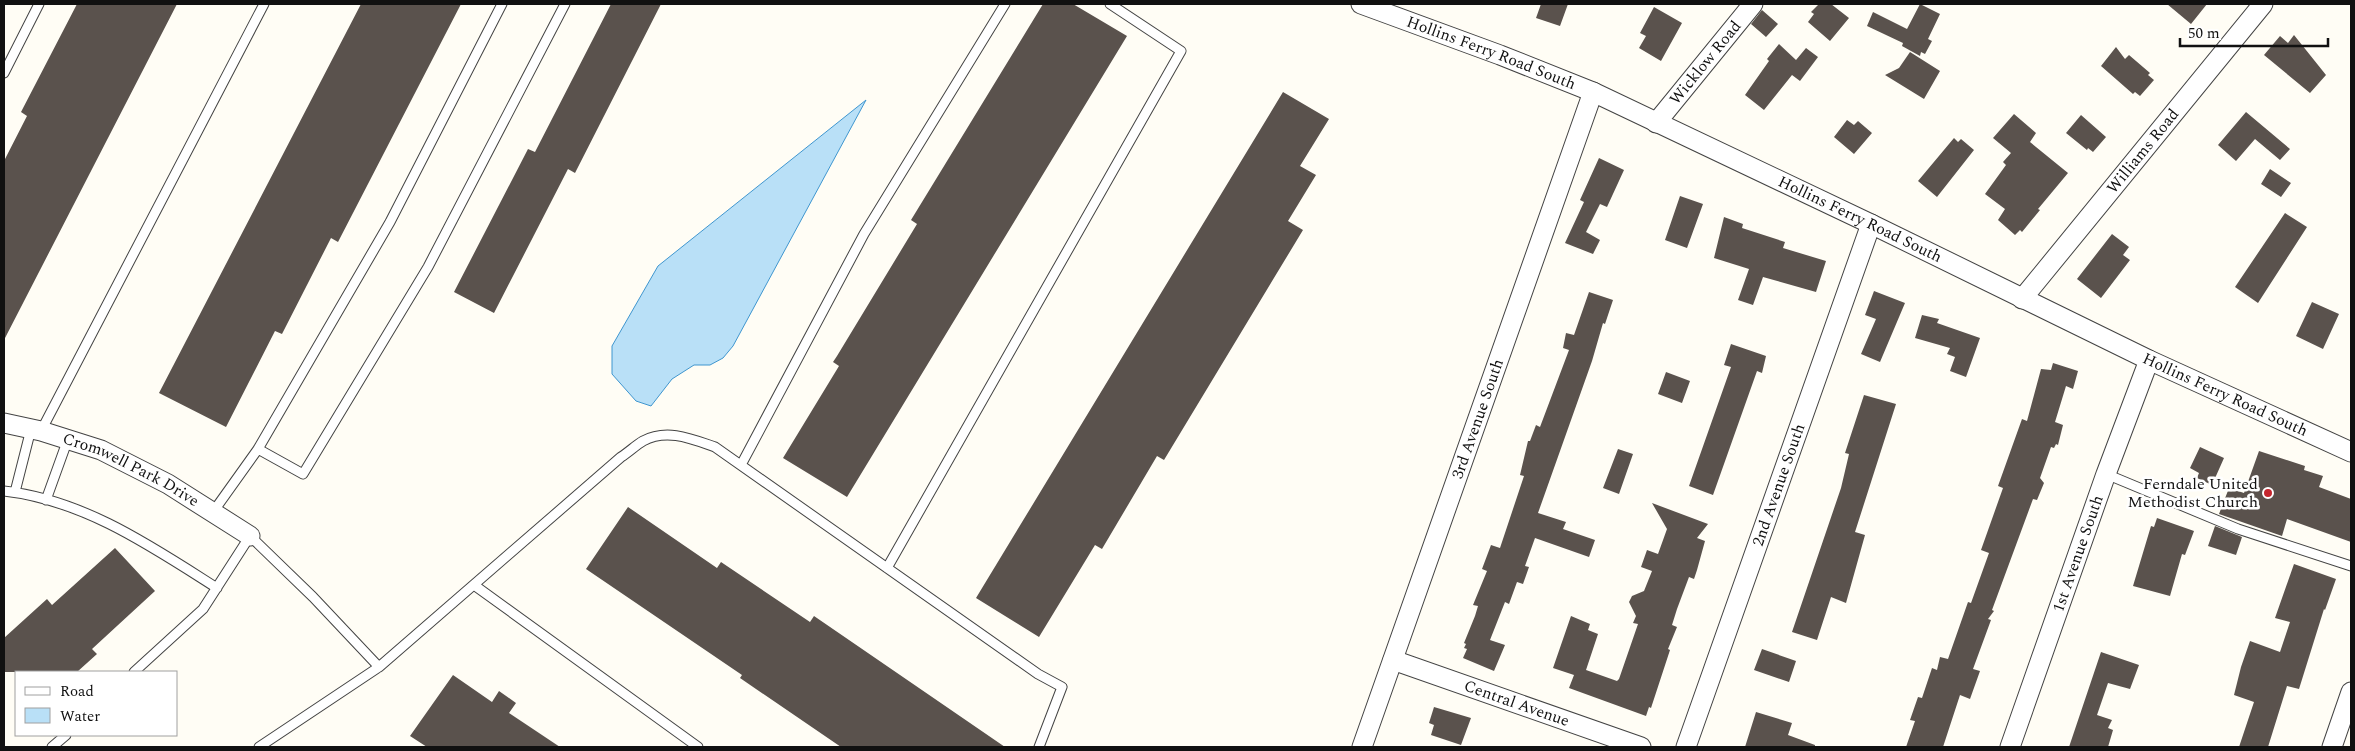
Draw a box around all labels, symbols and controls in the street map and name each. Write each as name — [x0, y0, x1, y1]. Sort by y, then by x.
street label: Hollins Ferry Road South — [1403, 10, 1579, 96]
street label: Wicklow Road — [1664, 15, 1747, 110]
scale bar — [2180, 15, 2328, 47]
text: 50 m — [2188, 22, 2220, 45]
street label: Williams Road — [2101, 103, 2185, 199]
street label: Hollins Ferry Road South — [1774, 170, 1946, 269]
street label: Hollins Ferry Road South — [2138, 347, 2312, 443]
street label: 3rd Avenue South — [1446, 356, 1510, 482]
street label: 2nd Avenue South — [1746, 420, 1811, 550]
street label: Cromwell Park Drive — [60, 427, 204, 513]
place label: Ferndale United Methodist Church — [2128, 472, 2258, 514]
marker: Ferndale United Methodist Church — [2262, 487, 2274, 499]
street label: 1st Avenue South — [2046, 492, 2110, 616]
legend — [15, 671, 178, 736]
street label: Central Avenue — [1461, 674, 1573, 733]
text: Road — [60, 680, 94, 703]
text: Water — [60, 705, 100, 728]

